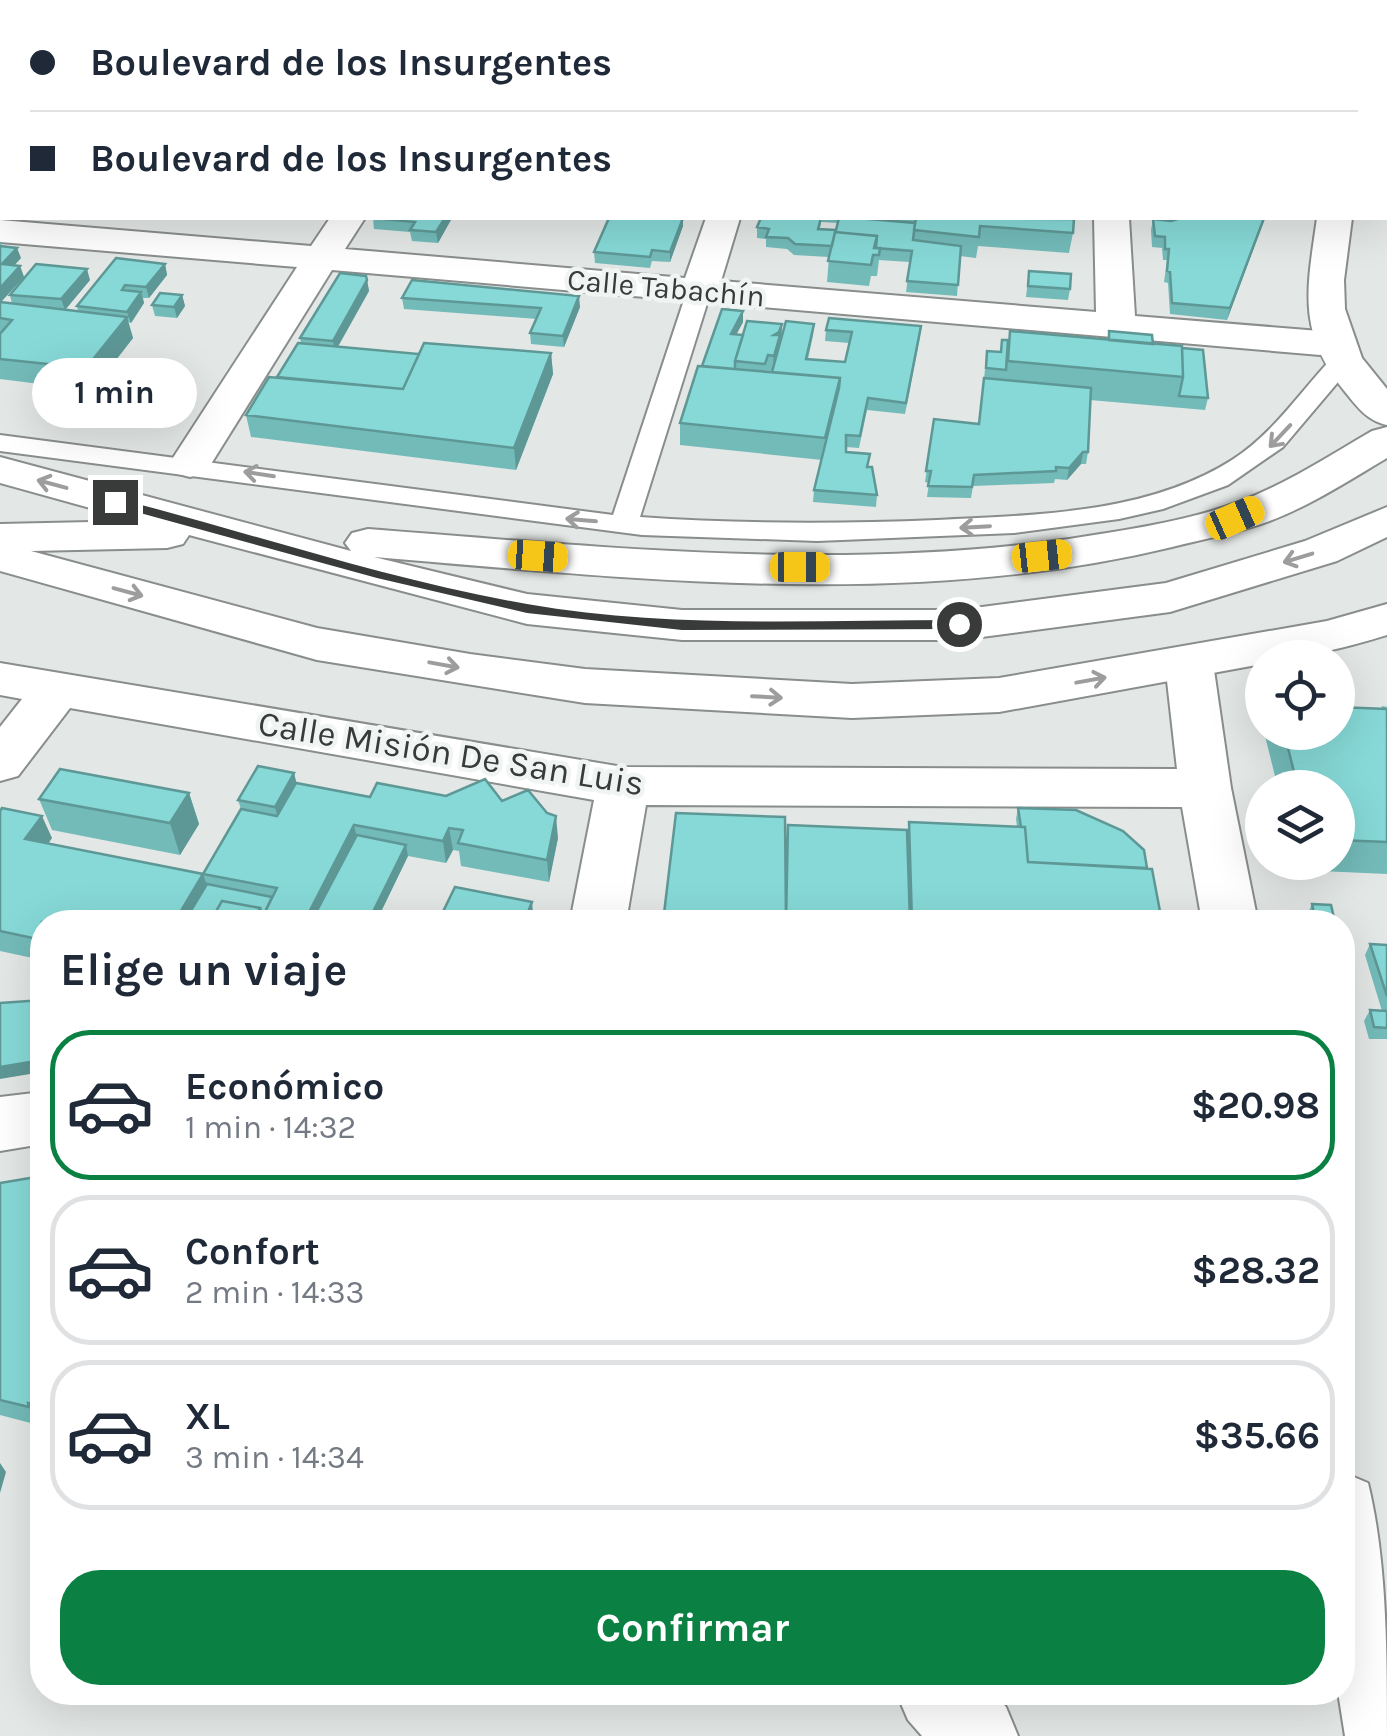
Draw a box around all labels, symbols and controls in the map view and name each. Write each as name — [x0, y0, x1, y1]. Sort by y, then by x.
text: Boulevard de los Insurgentes — [90, 40, 612, 85]
text: Boulevard de los Insurgentes — [90, 136, 612, 181]
street label: Calle Tabachín — [566, 261, 766, 315]
callout: 1 min — [32, 357, 198, 427]
text: 1 min — [74, 374, 155, 411]
one-way arrow — [1268, 424, 1292, 448]
one-way arrow — [243, 465, 276, 483]
one-way arrow — [37, 474, 68, 493]
route end — [93, 480, 138, 525]
car — [1201, 492, 1269, 544]
one-way arrow — [565, 510, 597, 529]
one-way arrow — [960, 518, 992, 537]
car — [1011, 538, 1073, 574]
car — [507, 539, 569, 573]
one-way arrow — [1282, 550, 1314, 568]
car — [770, 552, 830, 582]
one-way arrow — [112, 584, 143, 602]
route start — [937, 602, 982, 647]
map controls — [1245, 640, 1355, 880]
button: locate — [1245, 640, 1355, 750]
one-way arrow — [427, 656, 460, 675]
one-way arrow — [1074, 670, 1106, 689]
one-way arrow — [751, 688, 783, 707]
street label: Calle Misión De San Luis — [255, 703, 647, 804]
button: layers — [1245, 770, 1355, 880]
text: Elige un viaje — [60, 944, 347, 996]
icon: car — [65, 1060, 155, 1150]
text: Económico — [185, 1064, 384, 1109]
text: $20.98 — [1191, 1083, 1320, 1128]
text: 1 min · 14:32 — [185, 1109, 356, 1146]
icon: car — [65, 1225, 155, 1315]
text: Confort — [185, 1229, 320, 1274]
text: $28.32 — [1191, 1248, 1320, 1293]
text: 2 min · 14:33 — [185, 1274, 364, 1311]
icon: car — [65, 1390, 155, 1480]
text: XL — [185, 1394, 230, 1439]
text: $35.66 — [1194, 1413, 1320, 1458]
text: 3 min · 14:34 — [185, 1439, 364, 1476]
button: Confirmar — [60, 1570, 1325, 1685]

